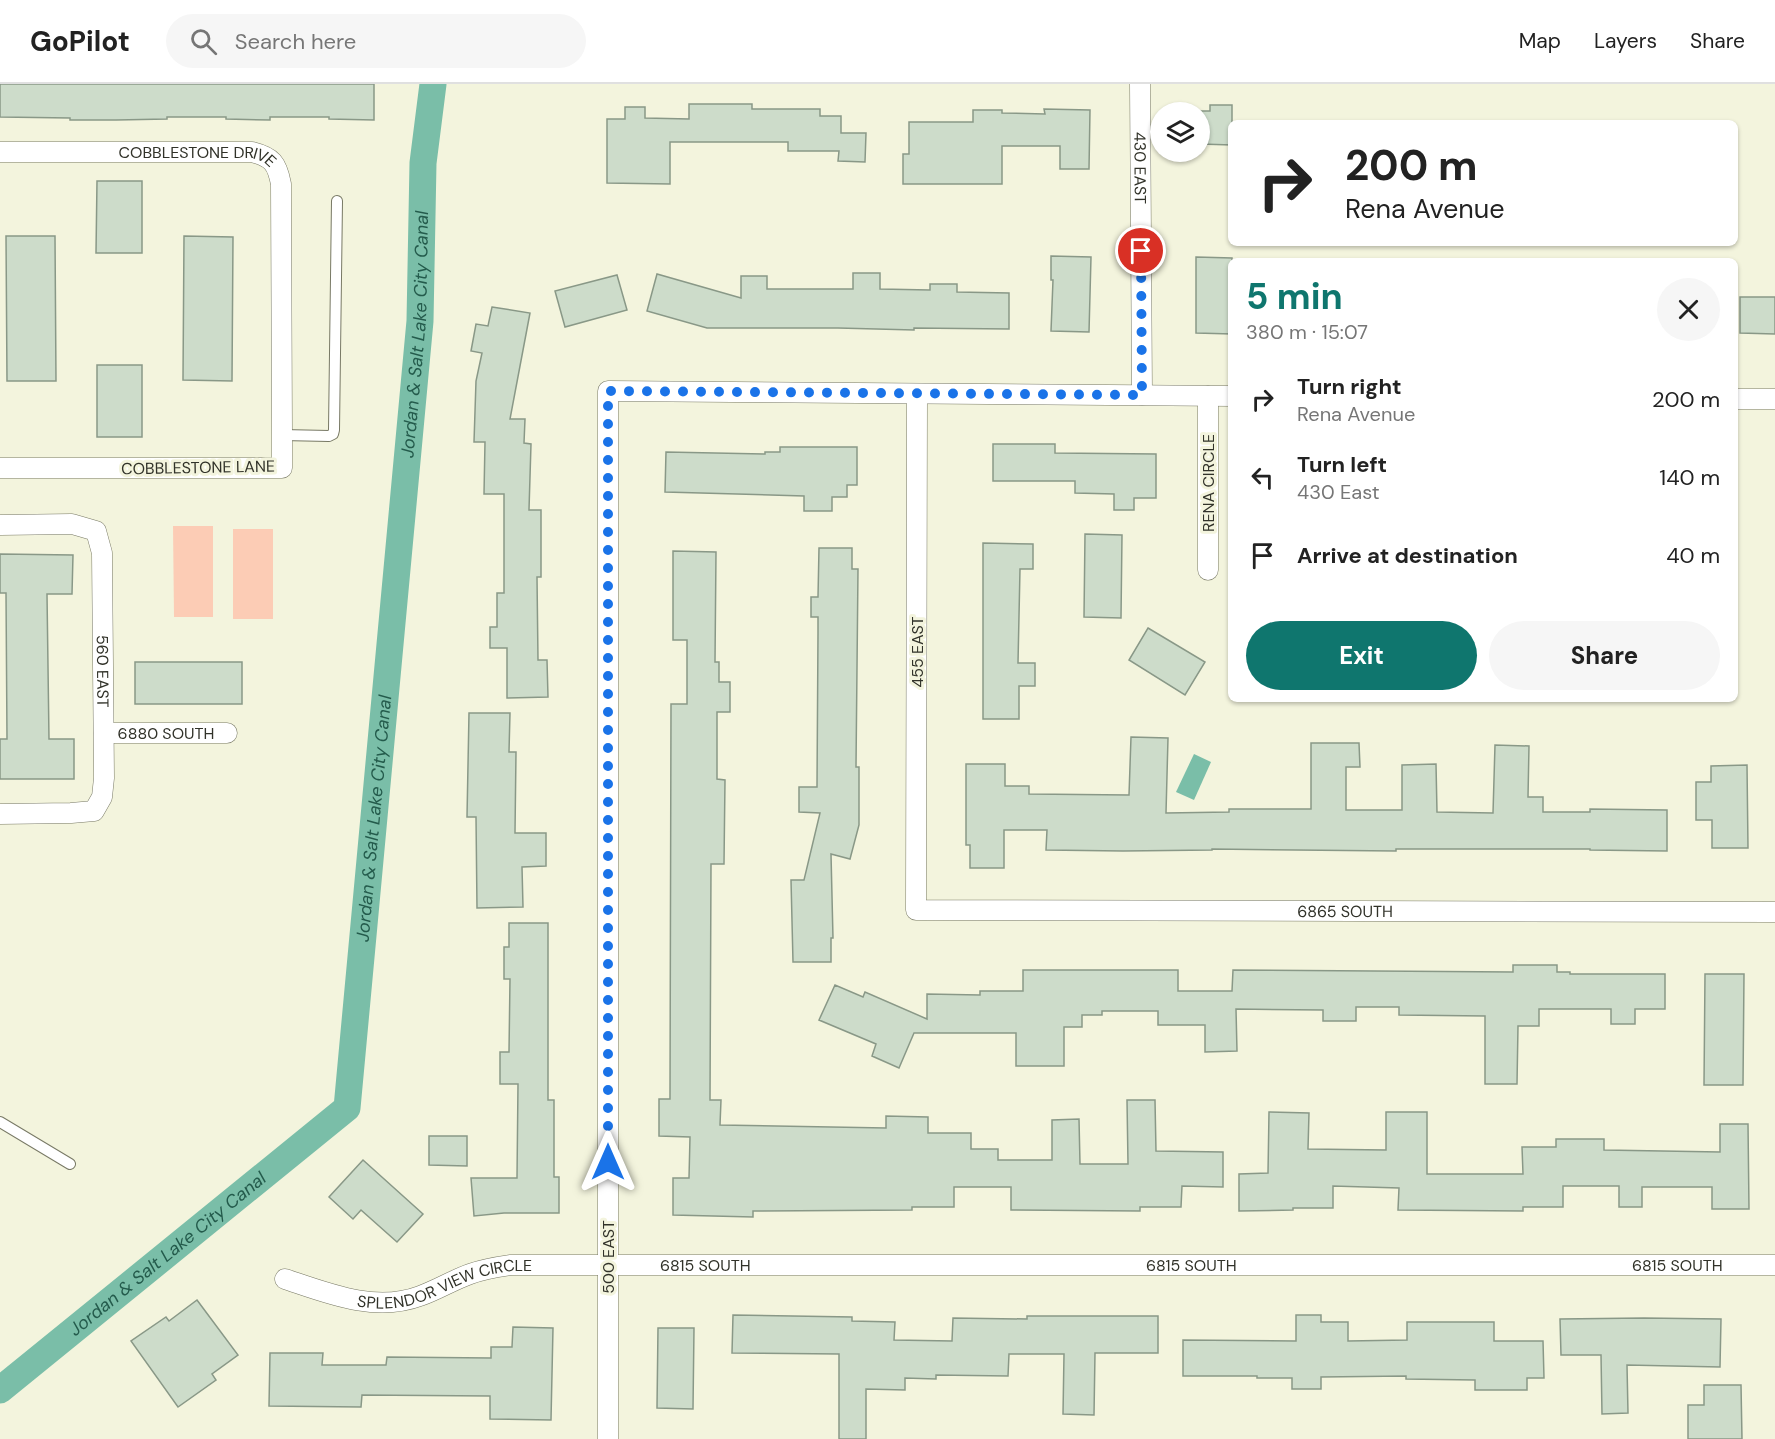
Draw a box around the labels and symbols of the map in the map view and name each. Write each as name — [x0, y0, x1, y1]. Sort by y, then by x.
street label: 430 EAST — [1129, 132, 1151, 204]
street label: COBBLESTONE DRIVE — [119, 142, 281, 172]
water label: Jordan & Salt Lake City Canal — [395, 210, 434, 459]
pin — [1115, 225, 1166, 276]
street label: RENA CIRCLE — [1198, 434, 1219, 532]
street label: COBBLESTONE LANE — [121, 456, 275, 479]
street label: 455 EAST — [907, 616, 928, 688]
street label: 560 EAST — [92, 635, 113, 708]
water label: Jordan & Salt Lake City Canal — [350, 693, 397, 943]
street label: 6880 SOUTH — [118, 723, 214, 744]
street label: 6865 SOUTH — [1297, 901, 1393, 922]
position arrow — [576, 1130, 640, 1194]
water label: Jordan & Salt Lake City Canal — [64, 1166, 272, 1341]
street label: 500 EAST — [598, 1220, 619, 1294]
street label: SPLENDOR VIEW CIRCLE — [356, 1255, 532, 1314]
street label: 6815 SOUTH — [660, 1255, 751, 1276]
street label: 6815 SOUTH — [1146, 1255, 1237, 1276]
street label: 6815 SOUTH — [1632, 1255, 1723, 1276]

